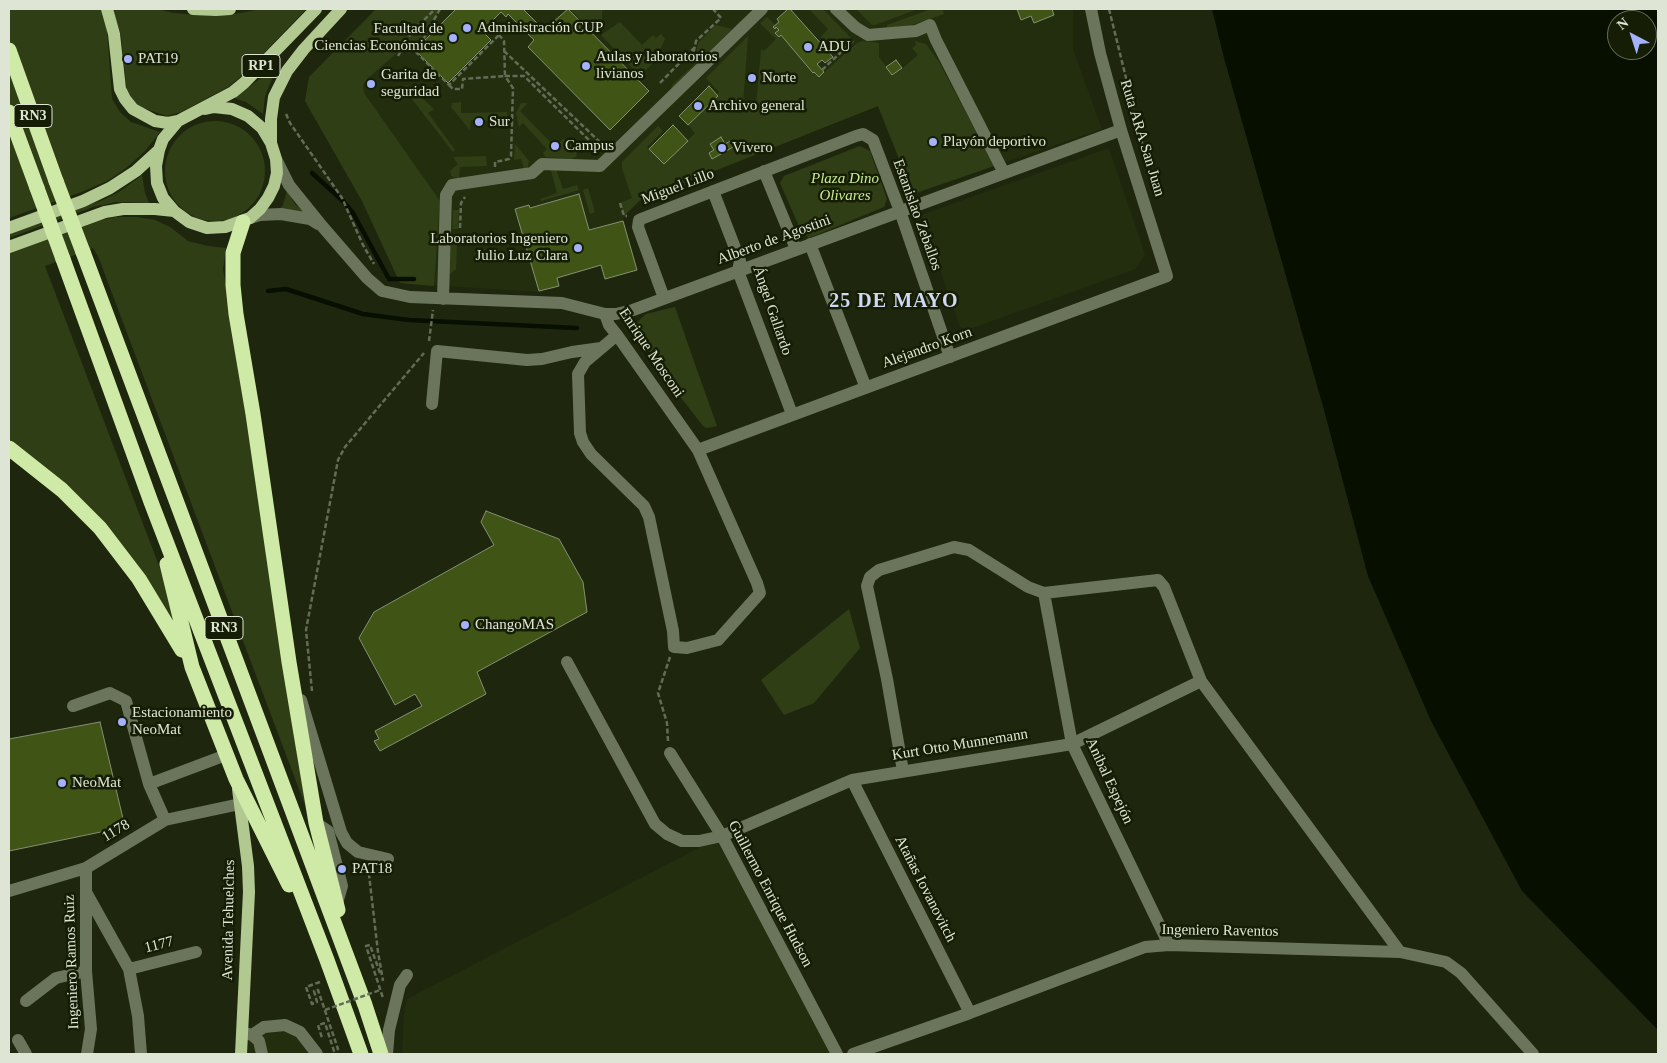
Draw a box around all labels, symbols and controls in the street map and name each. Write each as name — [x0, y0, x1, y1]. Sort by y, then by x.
north arrow — [1607, 10, 1657, 60]
text: N — [1614, 15, 1631, 33]
place label: Administración CUP — [477, 19, 603, 37]
place label: Facultad de Ciencias Económicas — [314, 20, 443, 55]
marker: Administración CUP — [461, 22, 473, 34]
marker: Facultad de Ciencias Económicas — [447, 32, 459, 44]
place label: ADU — [818, 38, 850, 56]
marker: ADU — [802, 41, 814, 53]
place label: Aulas y laboratorios livianos — [596, 48, 718, 83]
place label: PAT19 — [138, 50, 178, 68]
marker: PAT19 — [122, 53, 134, 65]
road number: RP1 — [242, 54, 280, 78]
marker: Aulas y laboratorios livianos — [580, 60, 592, 72]
place label: Garita de seguridad — [381, 66, 439, 101]
place label: Norte — [762, 69, 796, 87]
marker: Norte — [746, 72, 758, 84]
street label: Ruta ARA San Juan — [1116, 77, 1168, 199]
marker: Garita de seguridad — [365, 78, 377, 90]
place label: Archivo general — [708, 97, 805, 115]
marker: Archivo general — [692, 100, 704, 112]
road number: RN3 — [14, 104, 52, 128]
place label: Sur — [489, 113, 510, 131]
marker: Sur — [473, 116, 485, 128]
place label: Playón deportivo — [943, 133, 1046, 151]
marker: Playón deportivo — [927, 136, 939, 148]
place label: Campus — [565, 137, 614, 155]
place label: Vivero — [732, 139, 773, 157]
marker: Campus — [549, 140, 561, 152]
marker: Vivero — [716, 142, 728, 154]
street label: Estanislao Zeballos — [889, 157, 945, 273]
street label: Miguel Lillo — [639, 165, 717, 209]
park label: Plaza Dino Olivares — [811, 170, 879, 205]
street label: Alberto de Agostini — [715, 211, 833, 269]
place label: Laboratorios Ingeniero Julio Luz Clara — [430, 230, 568, 265]
marker: Laboratorios Ingeniero Julio Luz Clara — [572, 242, 584, 254]
street label: Ángel Gallardo — [748, 264, 796, 358]
district label: 25 DE MAYO — [828, 290, 960, 314]
street label: Enrique Mosconi — [615, 305, 687, 401]
street label: Alejandro Korn — [879, 323, 975, 373]
road number: RN3 — [205, 616, 243, 640]
place label: ChangoMAS — [475, 616, 554, 634]
marker: ChangoMAS — [459, 619, 471, 631]
place label: Estacionamiento NeoMat — [132, 704, 232, 739]
marker: Estacionamiento NeoMat — [116, 716, 128, 728]
street label: Kurt Otto Munnemann — [891, 725, 1029, 765]
street label: Anibal Espejón — [1081, 735, 1137, 827]
place label: NeoMat — [72, 774, 121, 792]
marker: NeoMat — [56, 777, 68, 789]
street label: 1178 — [99, 816, 133, 846]
street label: Guillermo Enrique Hudson — [724, 818, 816, 970]
street label: Atañas Iovanovitch — [890, 833, 960, 945]
street label: Avenida Tehuelches — [219, 860, 239, 980]
place label: PAT18 — [352, 860, 392, 878]
marker: PAT18 — [336, 863, 348, 875]
street label: Ingeniero Ramos Ruiz — [61, 894, 83, 1030]
street label: Ingeniero Raventos — [1161, 921, 1279, 941]
street label: 1177 — [143, 933, 175, 957]

